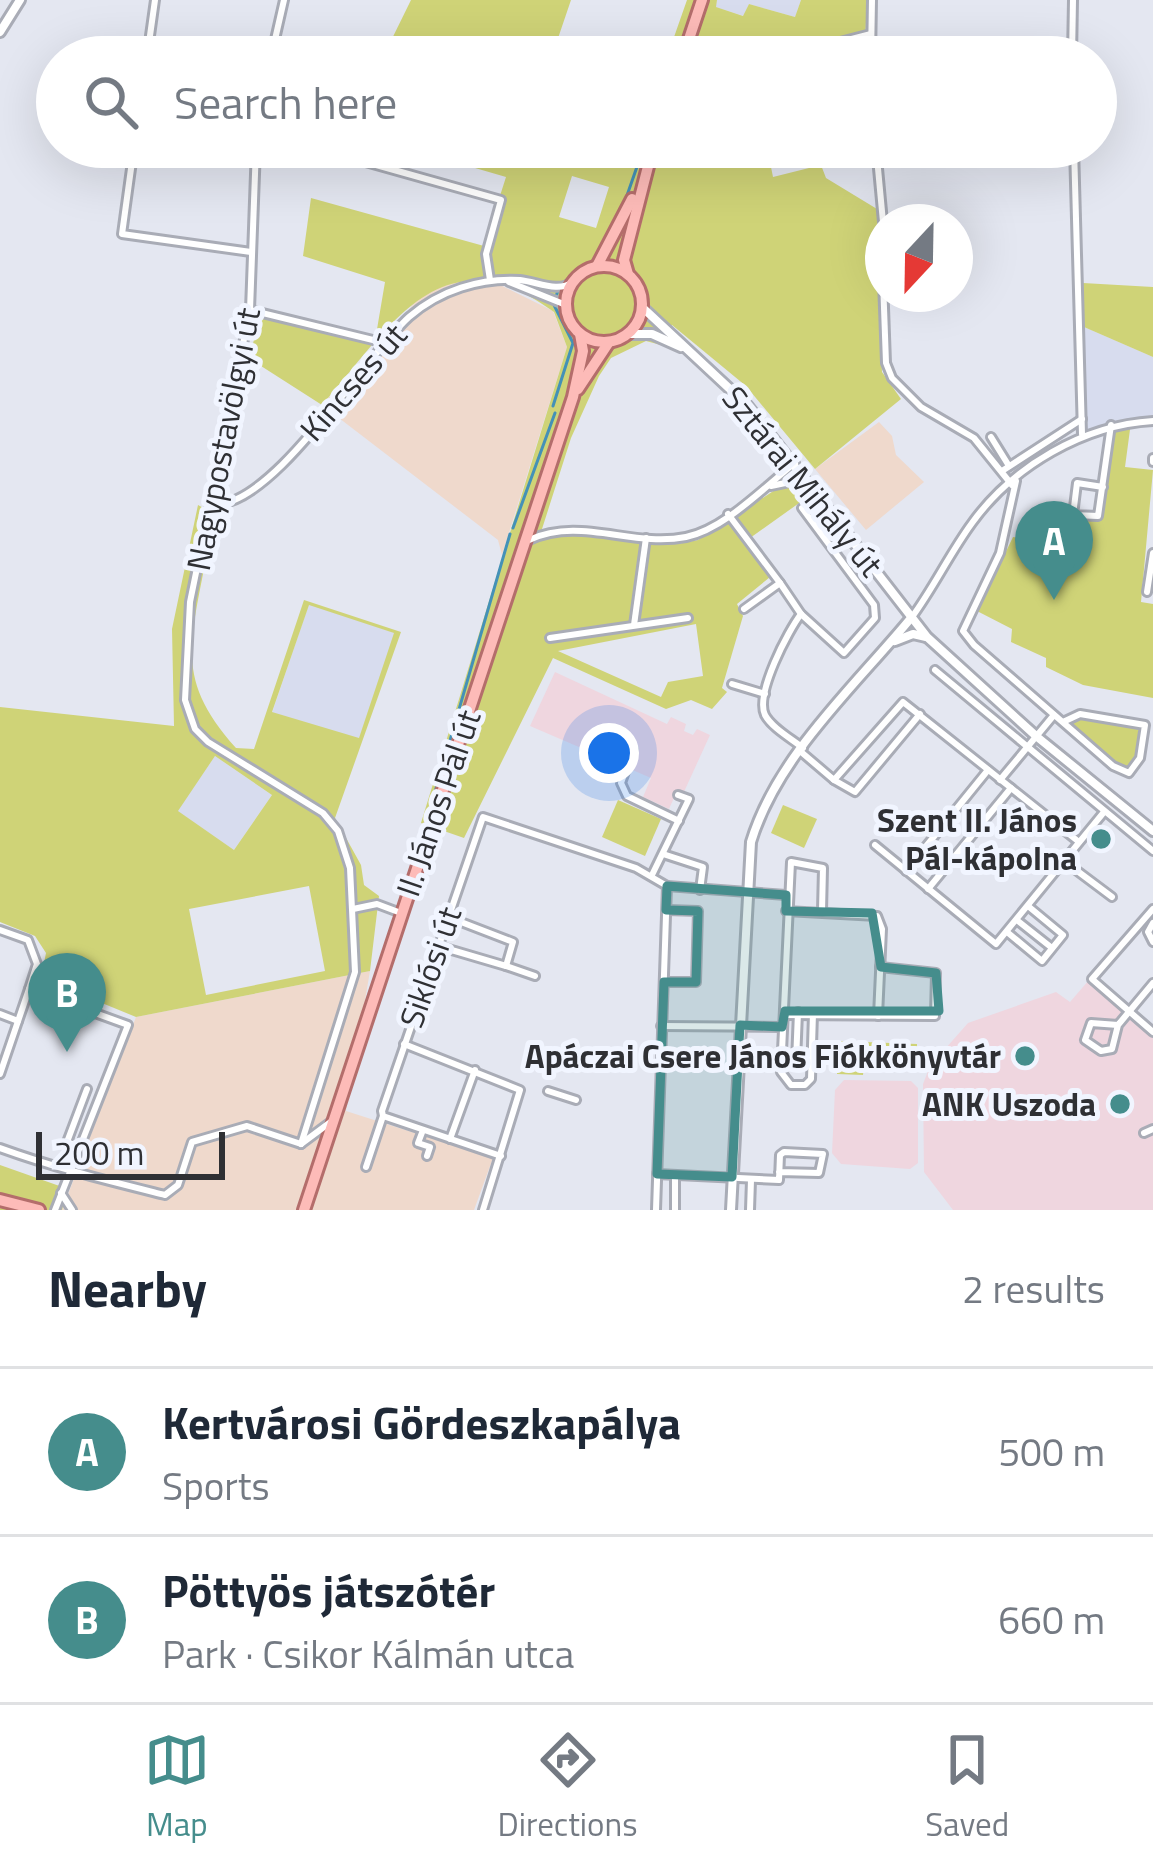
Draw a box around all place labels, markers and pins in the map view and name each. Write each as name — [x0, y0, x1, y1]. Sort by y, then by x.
pin: A — [1015, 501, 1093, 600]
place label: Szent II. János Pál-kápolna — [877, 795, 1077, 883]
marker: Szent II. János Pál-kápolna — [1088, 826, 1114, 852]
pin: B — [28, 953, 106, 1052]
place label: Apáczai Csere János Fiókkönyvtár — [525, 1031, 1001, 1081]
marker: Apáczai Csere János Fiókkönyvtár — [1012, 1043, 1038, 1069]
place label: ANK Uszoda — [922, 1079, 1096, 1129]
marker: ANK Uszoda — [1107, 1091, 1133, 1117]

